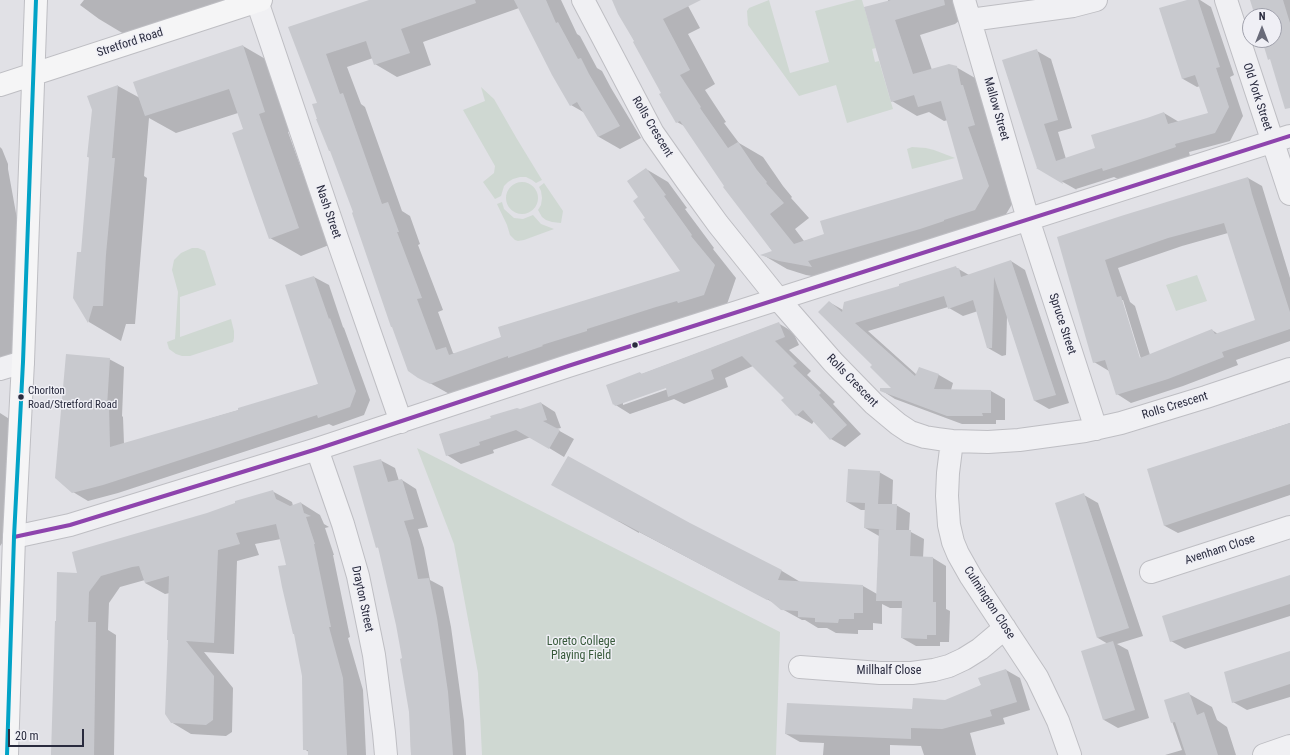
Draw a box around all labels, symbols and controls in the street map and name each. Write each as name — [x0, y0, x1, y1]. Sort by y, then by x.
north arrow — [1242, 8, 1282, 48]
text: N — [1259, 10, 1265, 23]
street label: Stretford Road — [95, 26, 165, 60]
street label: Old York Street — [1239, 61, 1275, 133]
street label: Mallow Street — [980, 76, 1012, 142]
street label: Rolls Crescent — [628, 94, 676, 160]
street label: Nash Street — [312, 184, 344, 240]
street label: Spruce Street — [1045, 292, 1079, 356]
unlabelled marker — [630, 340, 640, 350]
street label: Rolls Crescent — [823, 352, 881, 410]
place label: Chorlton Road/Stretford Road — [28, 384, 117, 410]
street label: Rolls Crescent — [1140, 389, 1210, 423]
marker: Chorlton Road/Stretford Road — [16, 392, 26, 402]
street label: Avenham Close — [1183, 532, 1257, 568]
street label: Culmington Close — [960, 564, 1018, 642]
street label: Drayton Street — [348, 565, 376, 633]
park label: Loreto College Playing Field — [547, 635, 615, 663]
street label: Millhalf Close — [857, 664, 921, 678]
scale bar — [10, 721, 86, 747]
text: 20 m — [15, 729, 39, 743]

